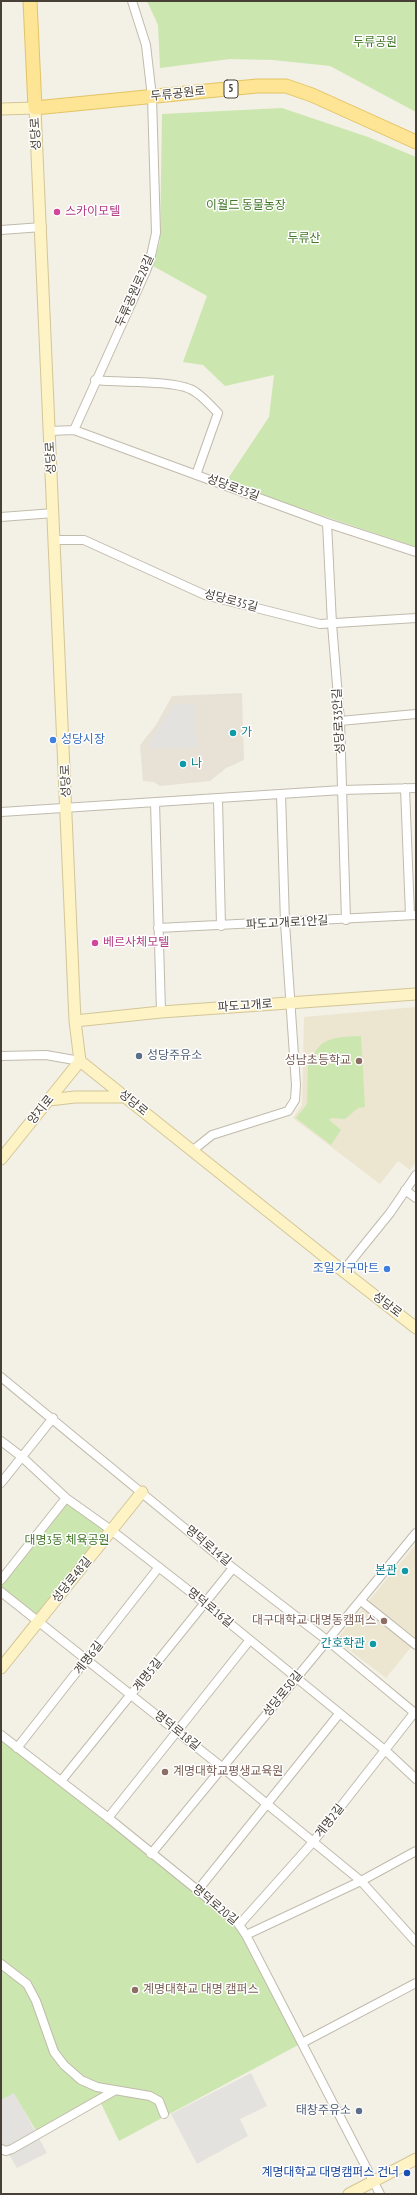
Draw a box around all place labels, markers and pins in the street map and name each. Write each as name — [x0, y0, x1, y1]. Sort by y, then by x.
place label: 스카이모텔 — [65, 205, 120, 219]
marker: 스카이모텔 — [52, 207, 62, 217]
place label: 가 — [241, 726, 252, 740]
marker: 가 — [228, 728, 238, 738]
place label: 성당시장 — [61, 733, 105, 747]
marker: 성당시장 — [48, 735, 58, 745]
place label: 나 — [191, 757, 202, 771]
marker: 나 — [178, 759, 188, 769]
place label: 베르사체모텔 — [103, 936, 169, 950]
marker: 베르사체모텔 — [90, 938, 100, 948]
place label: 성당주유소 — [147, 1049, 202, 1063]
marker: 성당주유소 — [134, 1051, 144, 1061]
place label: 성남초등학교 — [285, 1054, 351, 1068]
marker: 성남초등학교 — [354, 1056, 364, 1066]
place label: 조일가구마트 — [313, 1262, 379, 1276]
marker: 조일가구마트 — [382, 1264, 392, 1274]
place label: 본관 — [375, 1564, 397, 1578]
marker: 본관 — [400, 1566, 410, 1576]
place label: 대구대학교 대명동캠퍼스 — [252, 1614, 376, 1628]
marker: 대구대학교 대명동캠퍼스 — [379, 1616, 389, 1626]
place label: 간호학관 — [321, 1637, 365, 1651]
marker: 간호학관 — [368, 1639, 378, 1649]
place label: 계명대학교평생교육원 — [173, 1765, 283, 1779]
marker: 계명대학교평생교육원 — [160, 1767, 170, 1777]
place label: 계명대학교 대명 캠퍼스 — [143, 1983, 258, 1997]
marker: 계명대학교 대명 캠퍼스 — [130, 1985, 140, 1995]
place label: 태창주유소 — [296, 2104, 351, 2118]
marker: 태창주유소 — [354, 2106, 364, 2116]
place label: 계명대학교 대명캠퍼스 건너 — [261, 2166, 399, 2180]
marker: 계명대학교 대명캠퍼스 건너 — [402, 2168, 412, 2178]

